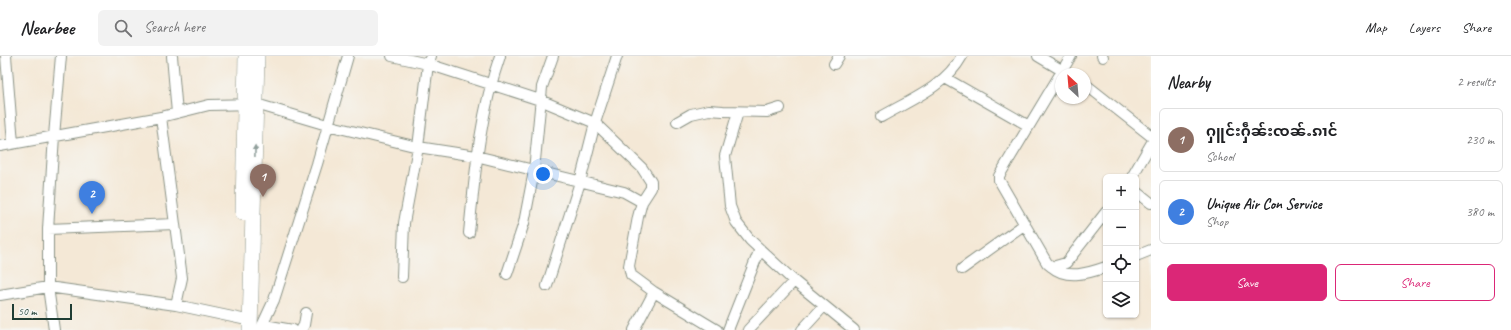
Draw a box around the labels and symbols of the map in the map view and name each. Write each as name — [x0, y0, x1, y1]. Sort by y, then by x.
north arrow — [1055, 68, 1091, 104]
one-way arrow — [252, 144, 258, 157]
pin: 1 — [250, 164, 276, 197]
your location — [533, 164, 553, 184]
pin: 2 — [79, 181, 105, 214]
scale bar — [12, 302, 72, 321]

